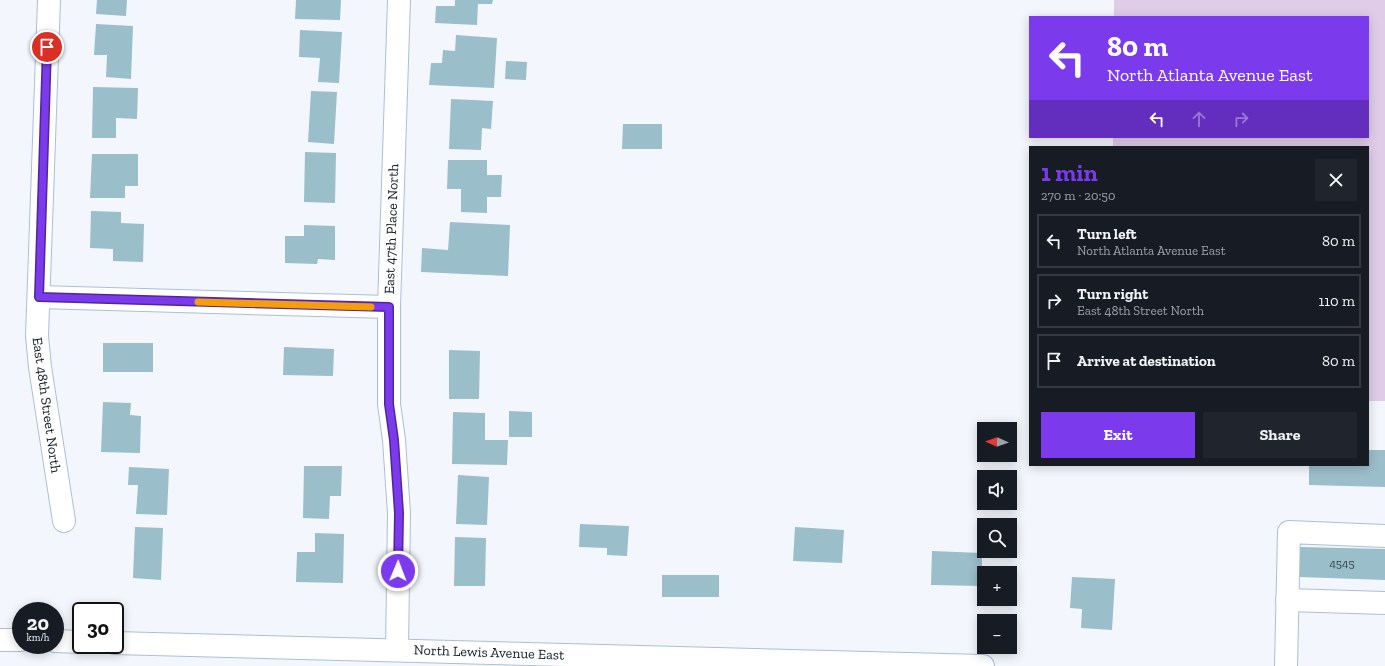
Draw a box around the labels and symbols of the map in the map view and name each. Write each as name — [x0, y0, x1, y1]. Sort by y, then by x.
pin — [30, 30, 64, 64]
street label: East 47th Place North — [381, 163, 402, 294]
street label: East 48th Street North — [29, 336, 64, 474]
north arrow — [977, 422, 1017, 462]
position arrow — [377, 550, 419, 592]
house number: 4545 — [1329, 556, 1355, 570]
speed limit sign: 30 — [72, 602, 124, 654]
street label: North Lewis Avenue East — [413, 641, 565, 664]

